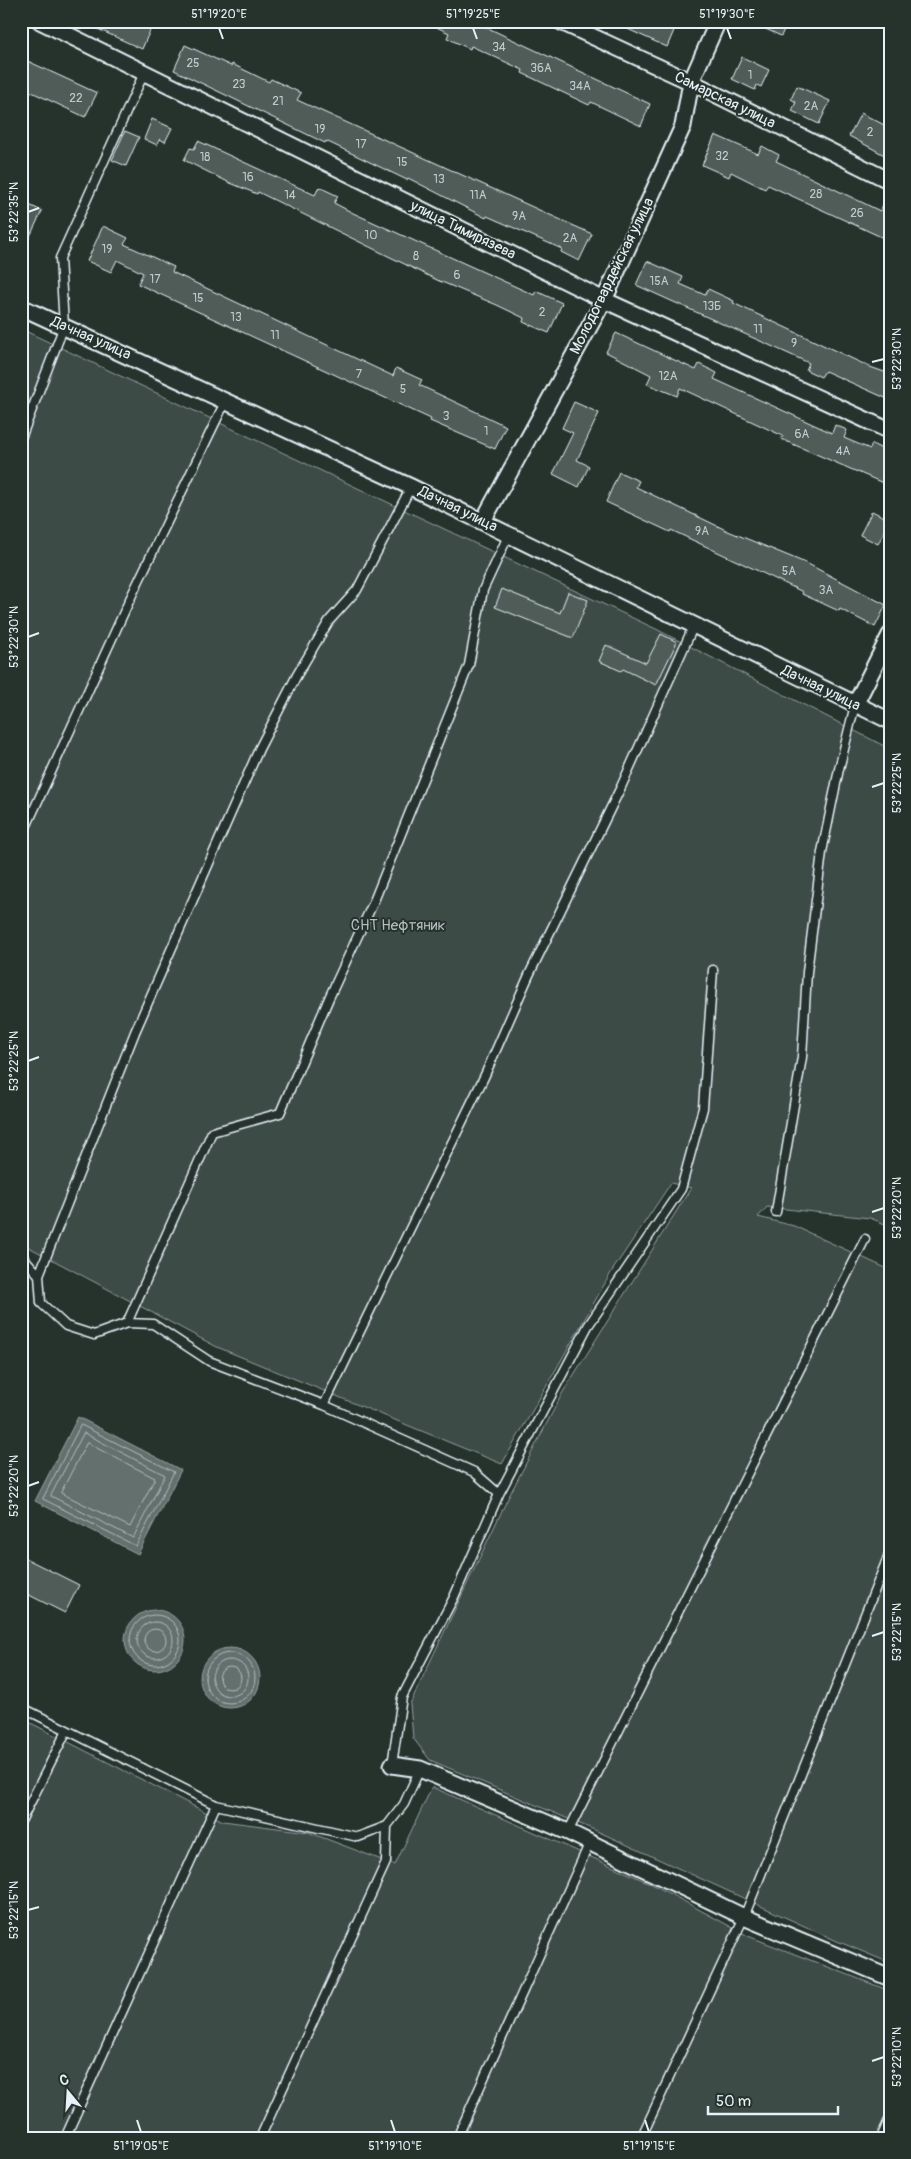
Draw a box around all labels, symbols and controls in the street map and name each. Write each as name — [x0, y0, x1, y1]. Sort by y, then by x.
text: 51°19'20"E — [191, 7, 247, 22]
text: 51°19'25"E — [446, 7, 500, 22]
text: 51°19'30"E — [699, 7, 755, 22]
house number: 34 — [492, 40, 506, 55]
house number: 25 — [186, 56, 200, 71]
house number: 36А — [530, 61, 552, 76]
street label: Самарская улица — [671, 67, 779, 133]
house number: 1 — [748, 68, 752, 83]
house number: 23 — [232, 77, 246, 92]
house number: 34А — [569, 79, 591, 94]
house number: 22 — [69, 91, 83, 106]
house number: 21 — [272, 94, 284, 109]
house number: 2А — [804, 99, 818, 114]
house number: 19 — [315, 122, 325, 137]
house number: 2 — [867, 125, 874, 140]
house number: 17 — [355, 137, 367, 152]
house number: 32 — [715, 149, 729, 164]
house number: 18 — [200, 150, 210, 165]
house number: 15 — [396, 155, 408, 170]
house number: 16 — [242, 170, 254, 185]
house number: 13 — [433, 172, 445, 187]
text: 53°22'35"N — [7, 182, 22, 242]
house number: 28 — [810, 187, 822, 202]
house number: 14 — [284, 188, 296, 203]
house number: 11А — [469, 188, 487, 203]
street label: Молодогвардейская улица — [566, 195, 658, 357]
street label: улица Тимирязева — [406, 196, 519, 264]
house number: 26 — [850, 206, 864, 221]
house number: 9А — [512, 209, 526, 224]
house number: 10 — [365, 228, 377, 243]
house number: 2А — [563, 231, 577, 246]
house number: 19 — [102, 242, 112, 257]
house number: 8 — [413, 249, 419, 264]
house number: 6 — [454, 268, 461, 283]
house number: 17 — [149, 272, 161, 287]
house number: 15А — [650, 274, 669, 289]
house number: 15 — [192, 291, 204, 306]
house number: 13Б — [703, 299, 721, 314]
house number: 2 — [539, 305, 546, 320]
house number: 13 — [230, 310, 242, 325]
street label: Дачная улица — [47, 311, 134, 364]
house number: 11 — [753, 322, 763, 337]
house number: 11 — [270, 328, 280, 343]
text: 53°22'30"N — [890, 328, 905, 390]
house number: 9 — [791, 336, 797, 351]
house number: 7 — [356, 367, 363, 382]
house number: 12А — [658, 369, 678, 384]
house number: 5 — [400, 382, 406, 397]
house number: 3 — [443, 409, 450, 424]
house number: 1 — [484, 424, 488, 439]
house number: 6А — [795, 427, 810, 442]
house number: 4А — [836, 444, 851, 459]
street label: Дачная улица — [414, 481, 501, 536]
house number: 9А — [695, 524, 709, 539]
house number: 5А — [782, 564, 796, 579]
house number: 3А — [819, 583, 833, 598]
text: 53°22'30"N — [7, 606, 22, 668]
street label: Дачная улица — [777, 660, 864, 715]
text: 53°22'25"N — [890, 753, 905, 813]
park label: СНТ Нефтяник — [351, 916, 445, 935]
text: 53°22'25"N — [7, 1031, 22, 1091]
text: 53°22'20"N — [890, 1177, 905, 1239]
text: 53°22'20"N — [7, 1455, 22, 1517]
text: 53°22'15"N — [890, 1603, 905, 1661]
text: 53°22'15"N — [7, 1881, 22, 1939]
text: 53°22'10"N — [890, 2027, 905, 2087]
north arrow — [42, 2066, 92, 2116]
text: С — [57, 2071, 71, 2090]
scale bar — [708, 2084, 838, 2116]
text: 50 m — [716, 2092, 751, 2111]
text: 51°19'05"E — [113, 2139, 169, 2154]
text: 51°19'10"E — [368, 2139, 422, 2154]
text: 51°19'15"E — [623, 2139, 675, 2154]

